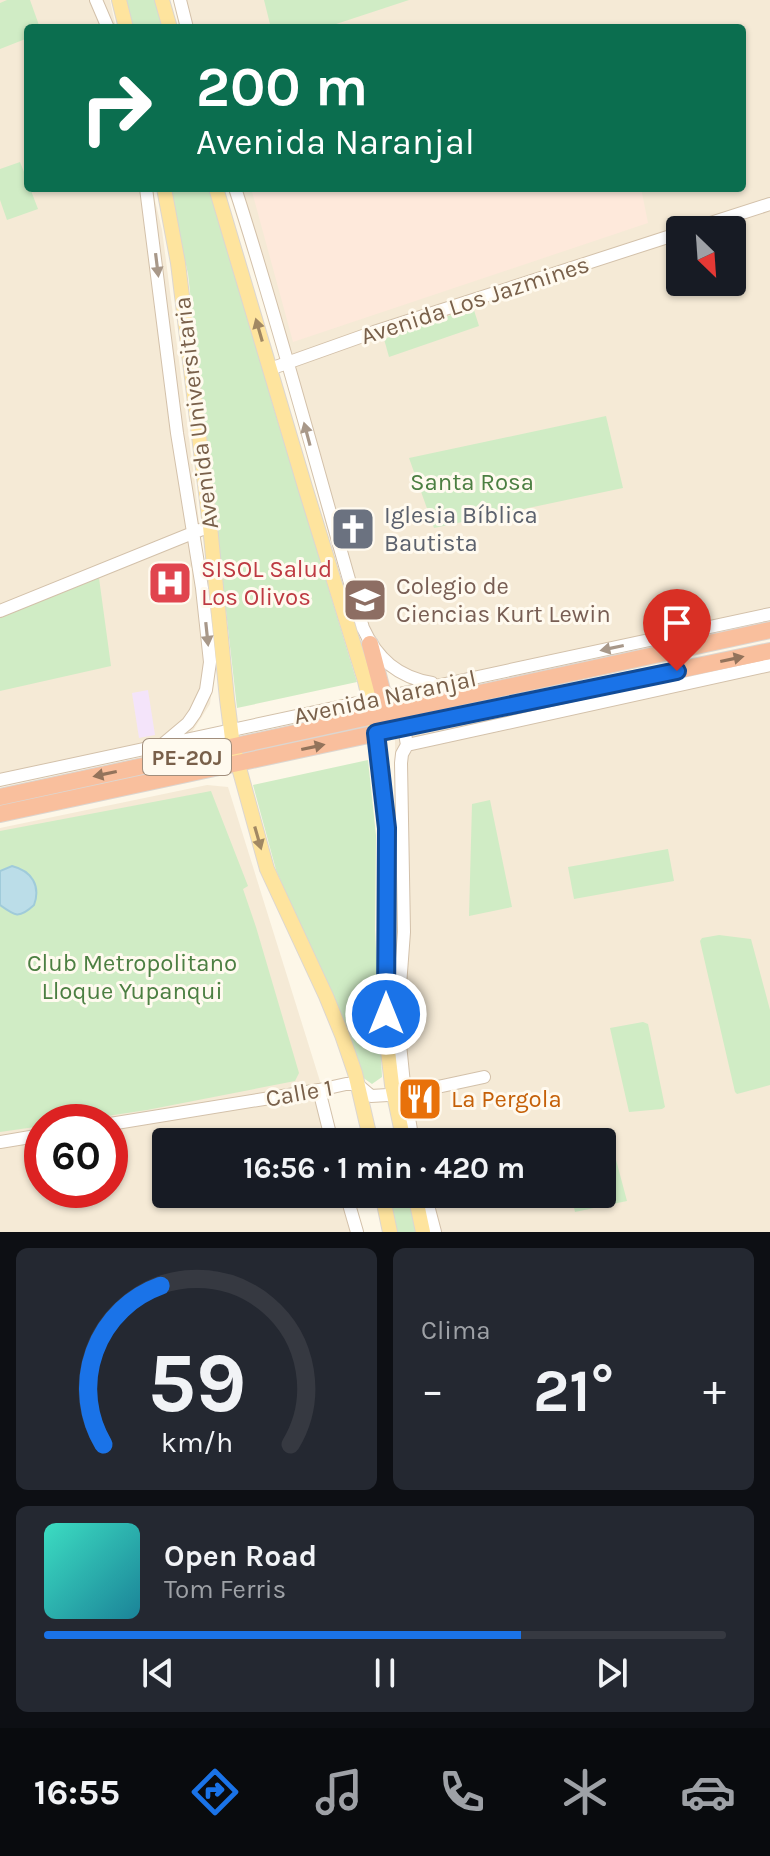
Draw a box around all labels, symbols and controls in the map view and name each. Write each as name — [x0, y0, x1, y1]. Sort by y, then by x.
text: 200 m — [196, 54, 368, 119]
icon: right — [64, 56, 168, 160]
text: Avenida Naranjal — [196, 121, 475, 163]
north arrow — [666, 216, 746, 296]
map controls — [666, 216, 746, 296]
street label: Avenida Los Jazmines — [357, 250, 593, 350]
one-way arrow — [150, 253, 163, 278]
street label: Avenida Universitaria — [168, 295, 224, 531]
one-way arrow — [252, 317, 265, 341]
one-way arrow — [301, 422, 313, 447]
park label: Santa Rosa — [410, 468, 534, 496]
place label: Iglesia Bíblica Bautista — [384, 501, 538, 557]
church icon: Iglesia Bíblica Bautista — [329, 505, 377, 553]
place label: SISOL Salud Los Olivos — [201, 555, 332, 611]
hospital icon: SISOL Salud Los Olivos — [146, 559, 194, 607]
place label: Colegio de Ciencias Kurt Lewin — [396, 572, 611, 628]
school or university icon: Colegio de Ciencias Kurt Lewin — [341, 576, 389, 624]
pin — [643, 589, 711, 671]
icon: arrive — [655, 601, 699, 645]
one-way arrow — [200, 622, 213, 647]
one-way arrow — [599, 642, 624, 655]
one-way arrow — [720, 652, 745, 665]
street label: Avenida Naranjal — [291, 664, 479, 730]
road number: PE-20J — [143, 739, 231, 775]
one-way arrow — [301, 740, 326, 753]
one-way arrow — [93, 768, 118, 781]
one-way arrow — [252, 827, 265, 851]
park label: Club Metropolitano Lloque Yupanqui — [27, 949, 237, 1005]
position arrow — [344, 972, 428, 1056]
street label: Calle 1 — [263, 1073, 335, 1113]
restaurant icon: La Pergola — [396, 1075, 444, 1123]
place label: La Pergola — [451, 1085, 562, 1113]
speed limit sign: 60 — [24, 1104, 128, 1208]
text: 16:56 · 1 min · 420 m — [243, 1150, 525, 1186]
text: Clima — [421, 1315, 491, 1346]
text: 59 — [147, 1335, 246, 1432]
text: 21° — [533, 1356, 614, 1426]
text: − — [421, 1365, 444, 1416]
text: + — [703, 1365, 726, 1416]
text: km/h — [160, 1426, 233, 1459]
text: Open Road — [164, 1538, 317, 1574]
text: Tom Ferris — [164, 1574, 286, 1605]
icon: previous — [136, 1651, 180, 1695]
icon: pause — [363, 1651, 407, 1695]
icon: next — [590, 1651, 634, 1695]
icon: directions — [187, 1764, 243, 1820]
icon: music — [311, 1764, 367, 1820]
icon: phone — [434, 1764, 490, 1820]
icon: climate — [557, 1764, 613, 1820]
icon: car — [680, 1764, 736, 1820]
text: 16:55 — [34, 1771, 120, 1813]

